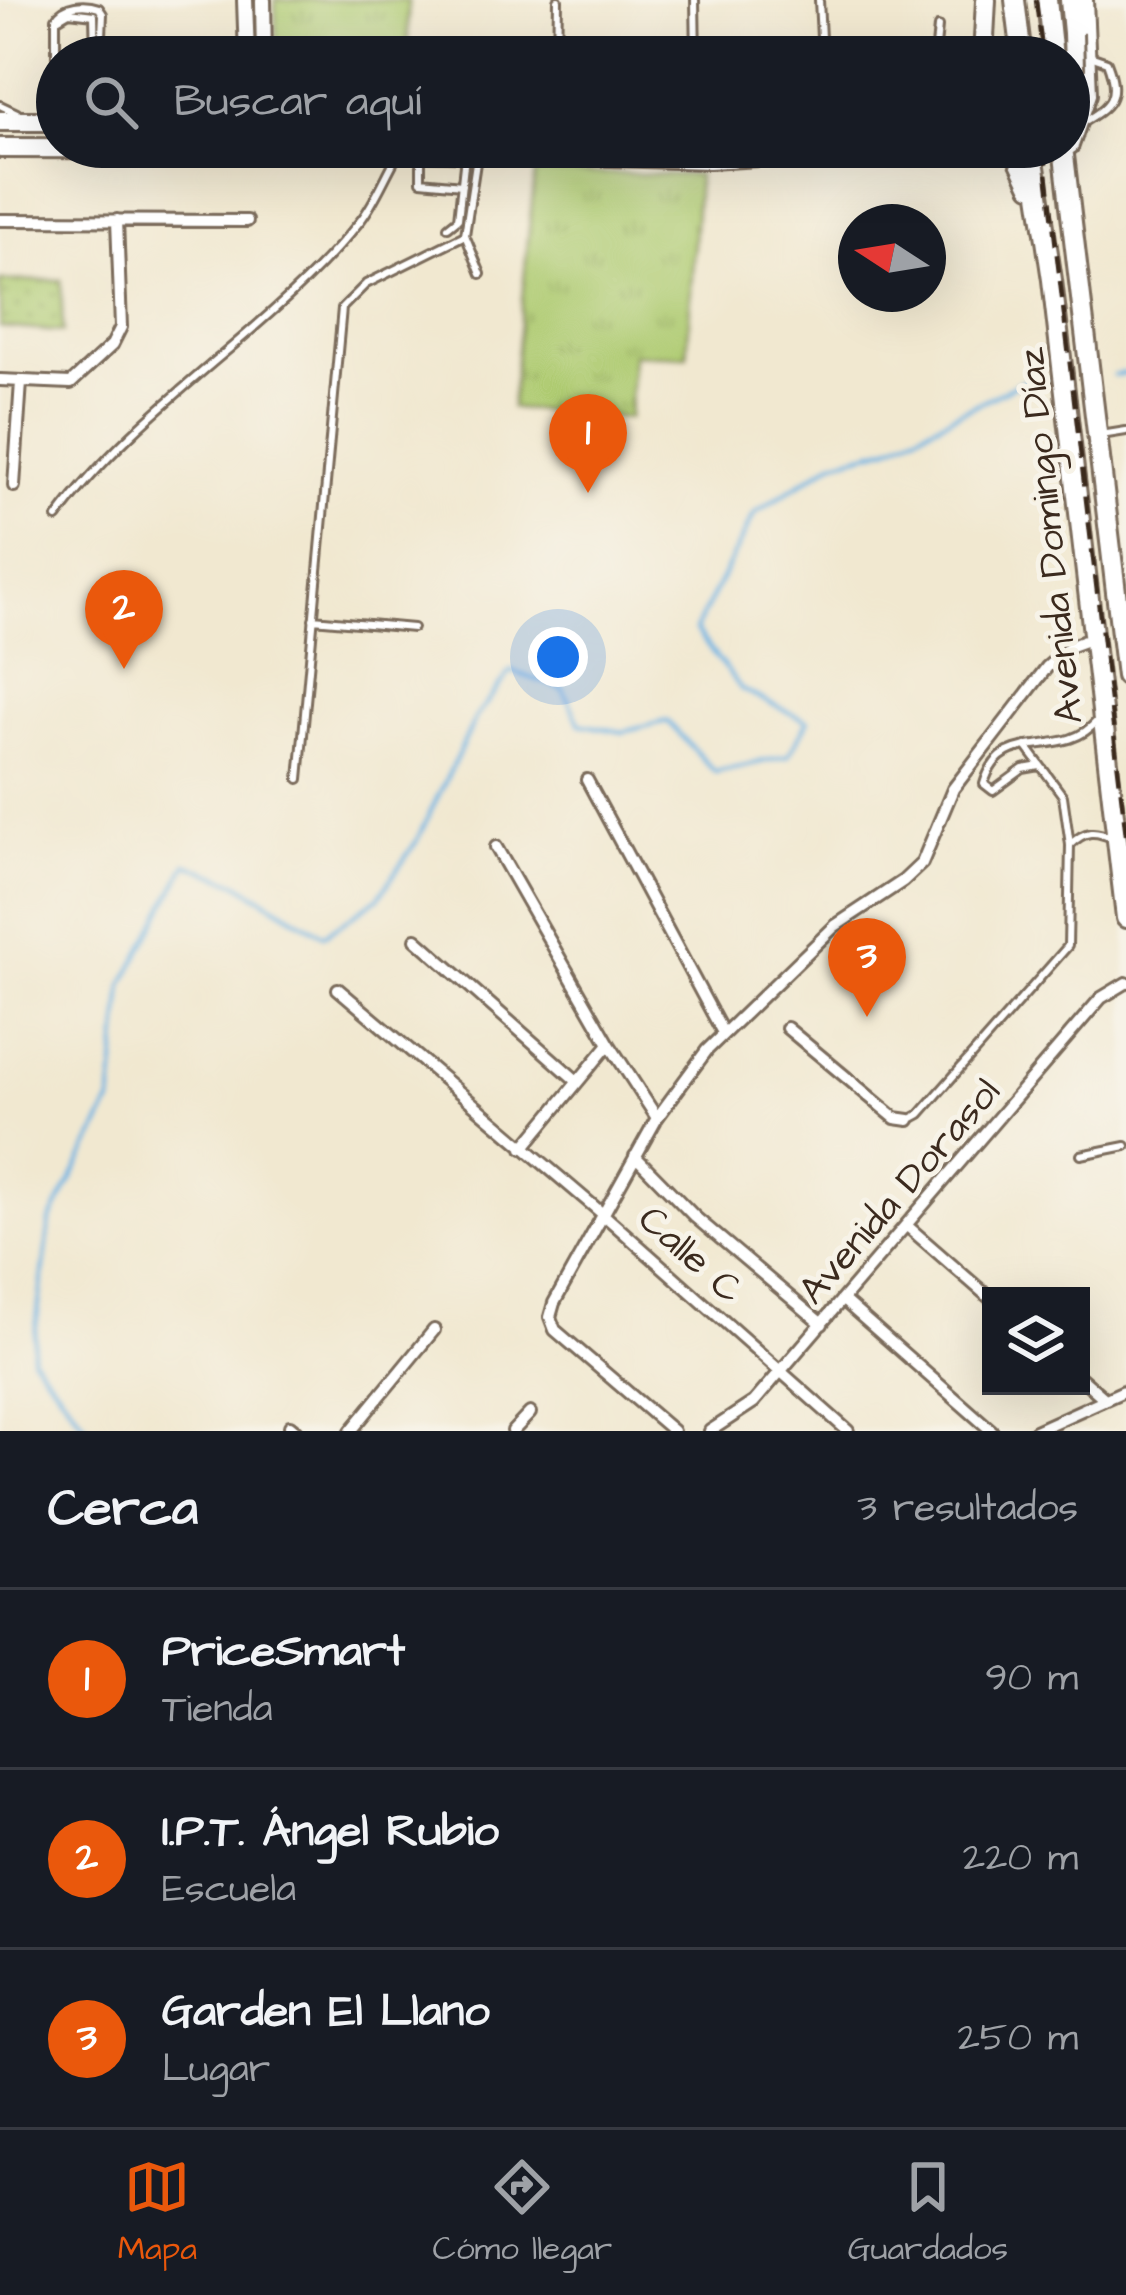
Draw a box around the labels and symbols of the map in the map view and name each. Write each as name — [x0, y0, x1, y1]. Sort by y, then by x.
north arrow — [838, 204, 946, 312]
street label: Avenida Domingo Díaz — [1004, 344, 1098, 727]
pin: 1 — [549, 394, 627, 493]
pin: 2 — [85, 570, 163, 669]
your location — [528, 627, 588, 687]
pin: 3 — [828, 918, 906, 1017]
street label: Avenida Dorasol — [787, 1067, 1014, 1317]
street label: Calle C — [626, 1194, 754, 1317]

